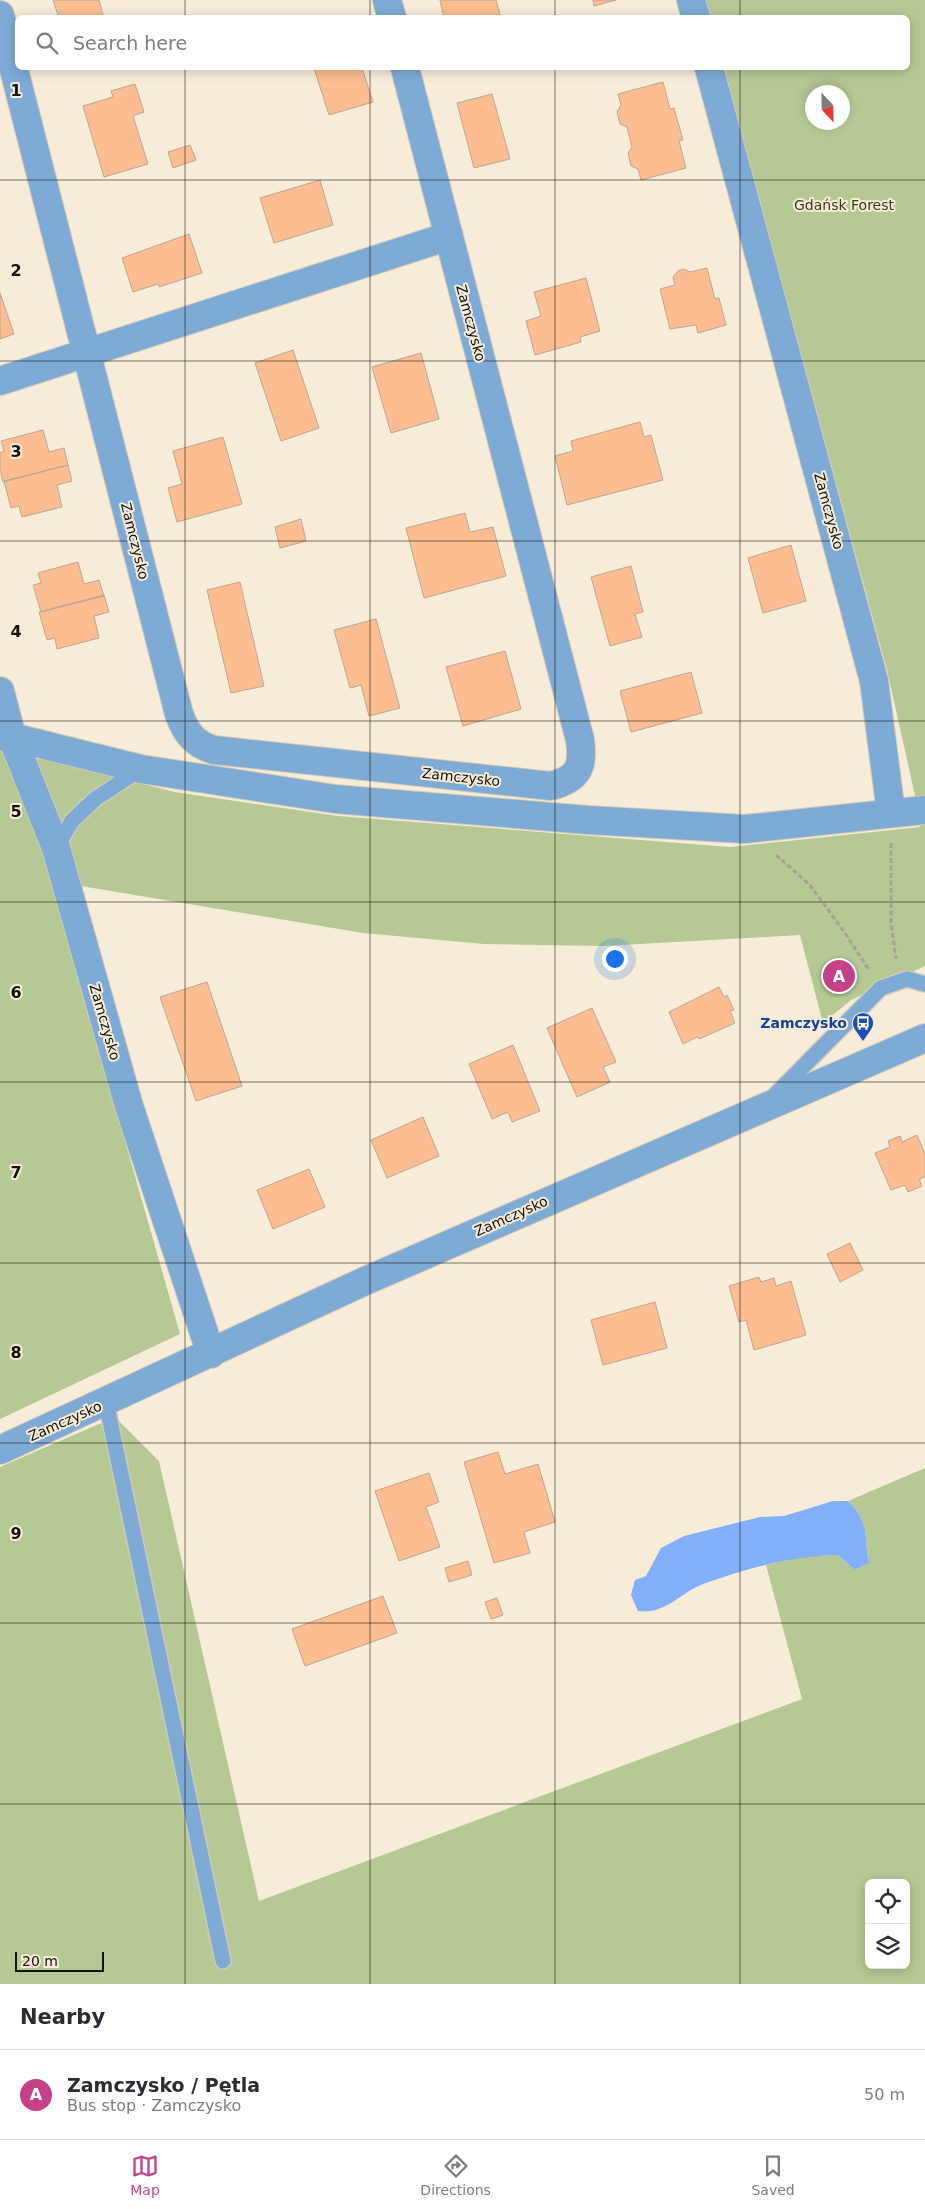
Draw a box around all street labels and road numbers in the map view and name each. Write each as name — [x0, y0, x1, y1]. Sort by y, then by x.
street label: Zamczysko — [453, 283, 489, 363]
street label: Zamczysko — [811, 471, 847, 551]
street label: Zamczysko — [118, 501, 152, 581]
street label: Zamczysko — [421, 765, 501, 789]
street label: Zamczysko — [86, 982, 124, 1062]
street label: Zamczysko — [472, 1193, 550, 1239]
street label: Zamczysko — [26, 1398, 104, 1444]

